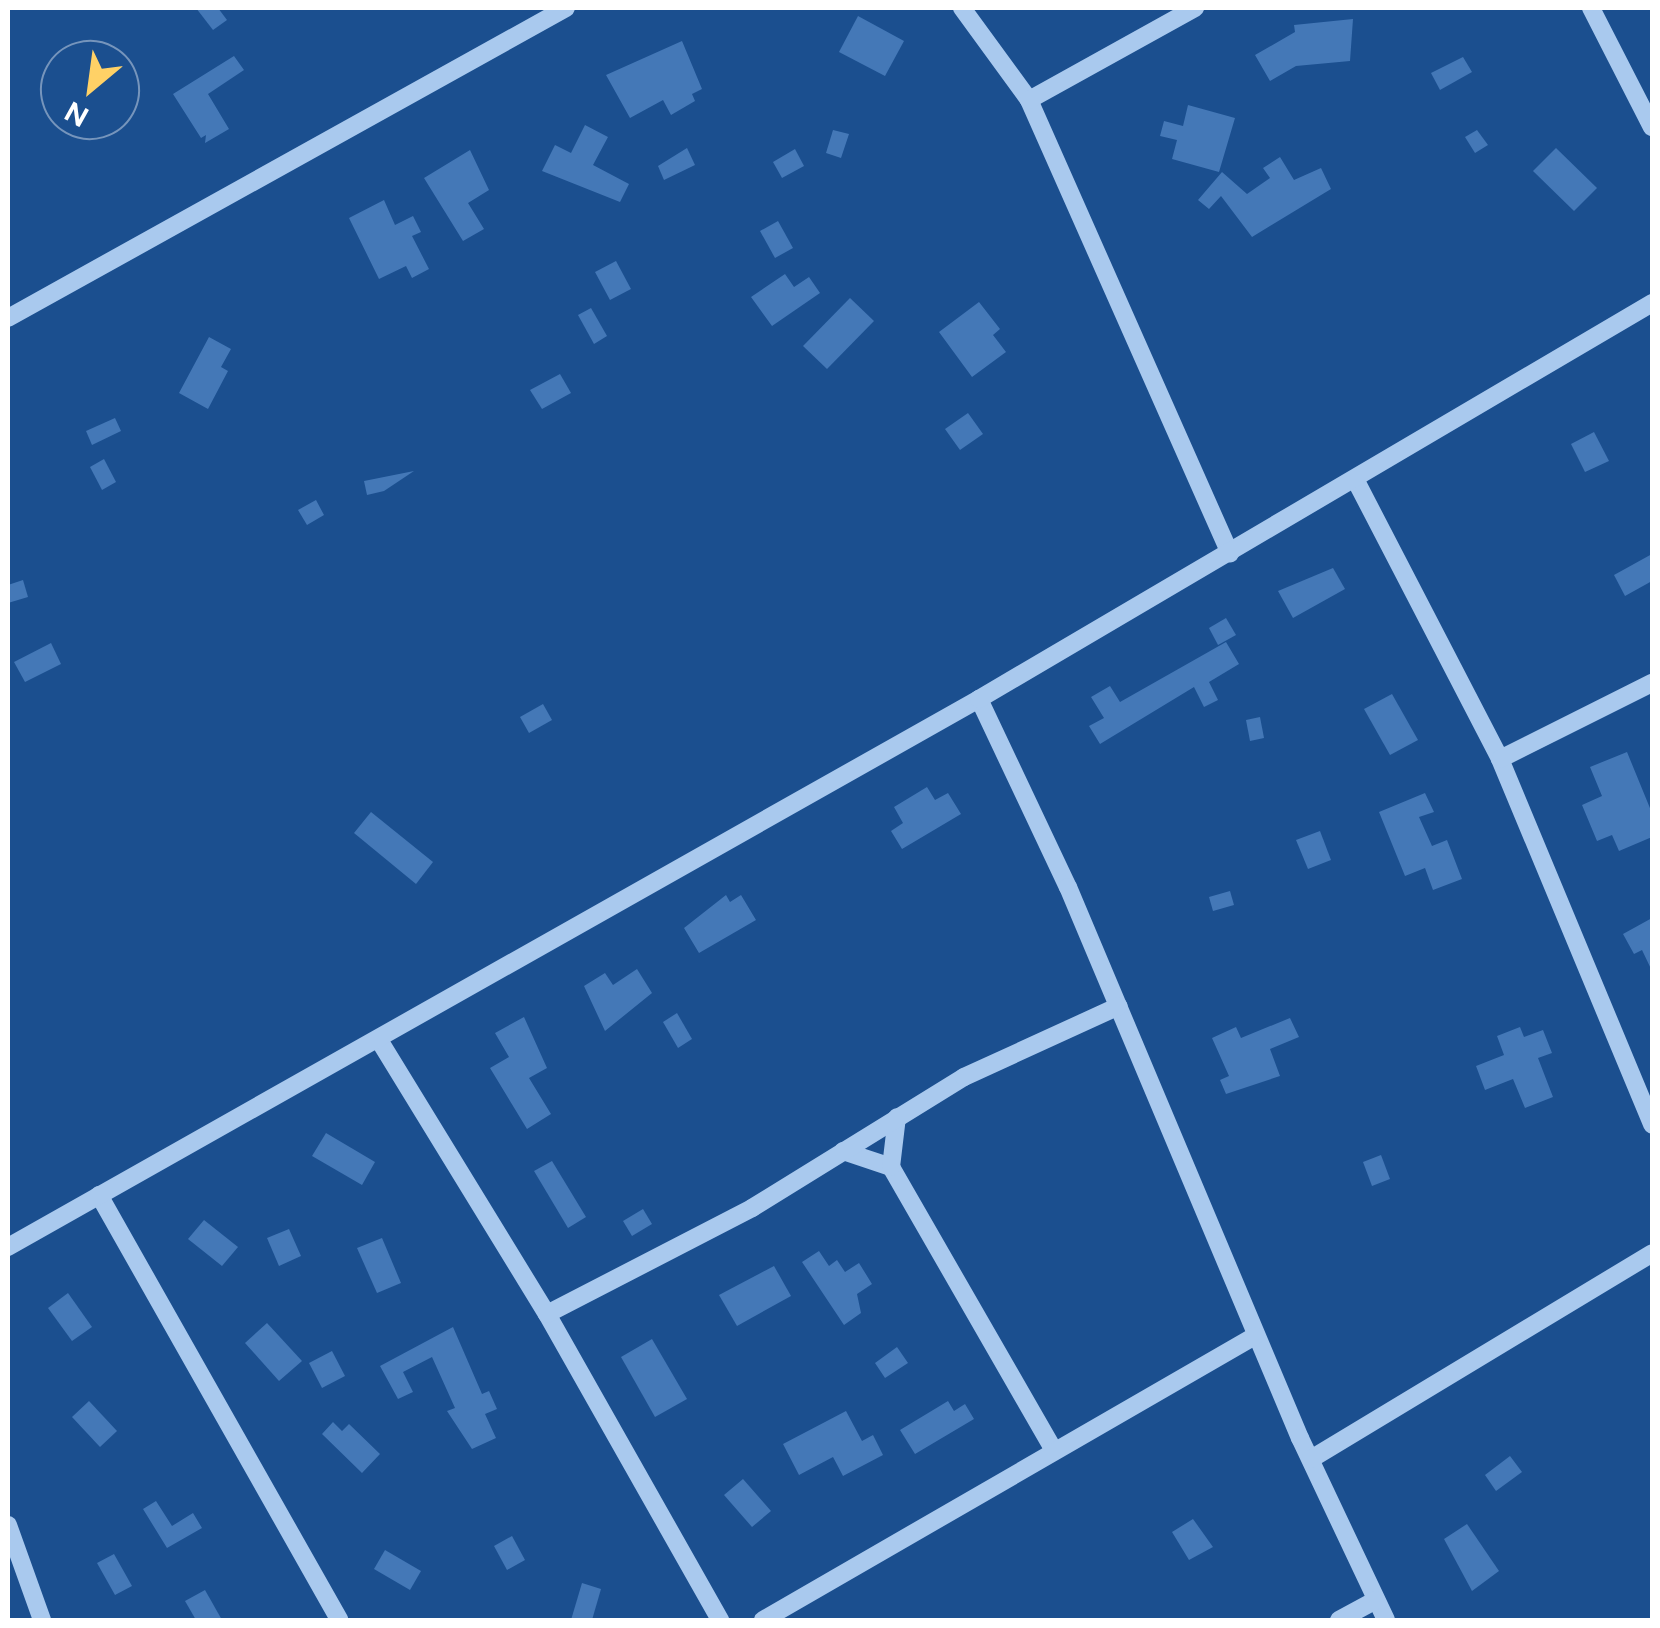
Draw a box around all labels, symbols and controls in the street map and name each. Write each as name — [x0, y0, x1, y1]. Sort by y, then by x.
north arrow — [40, 40, 140, 140]
text: N — [59, 94, 94, 135]

